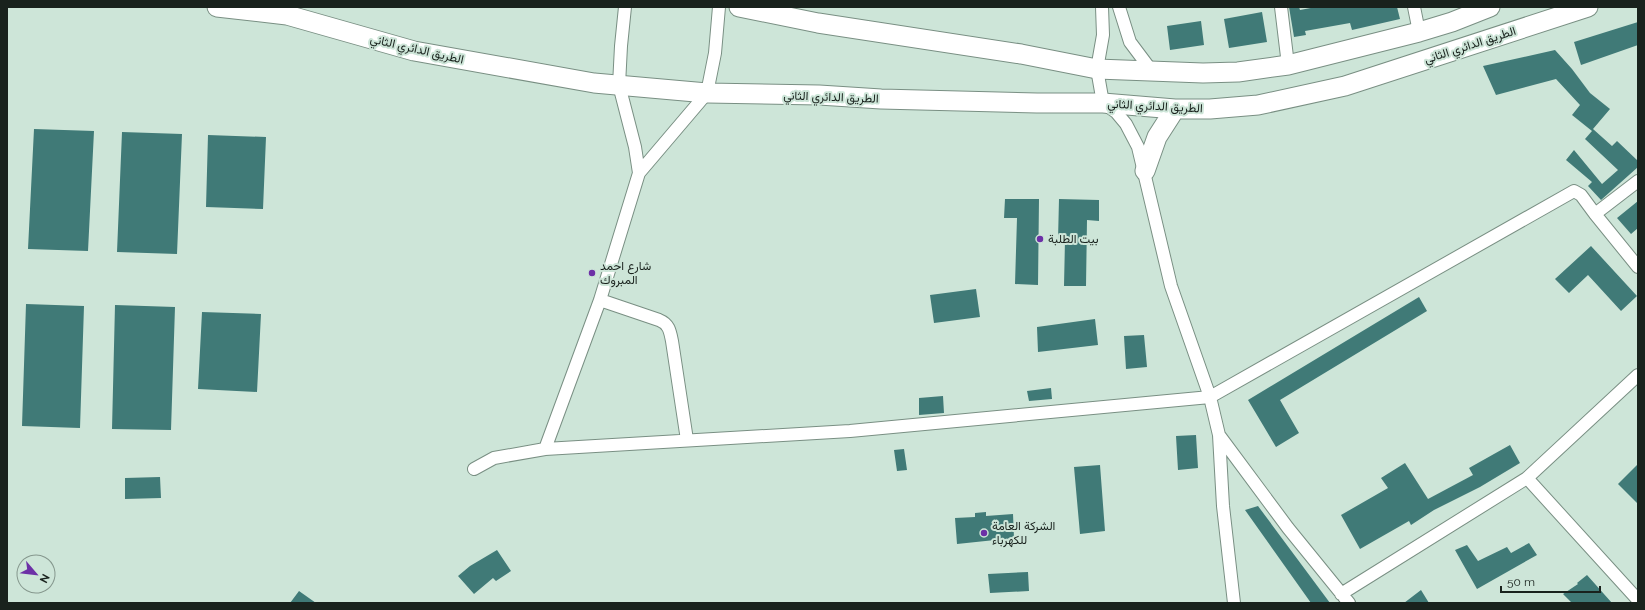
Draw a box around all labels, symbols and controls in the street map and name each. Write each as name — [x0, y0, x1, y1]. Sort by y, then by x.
street label: الطريق الدائري الثاني — [1422, 24, 1518, 69]
street label: الطريق الدائري الثاني — [368, 31, 465, 69]
street label: الطريق الدائري الثاني — [783, 88, 879, 109]
street label: الطريق الدائري الثاني — [1107, 97, 1203, 118]
place label: بيت الطلبة — [1048, 232, 1099, 246]
marker: بيت الطلبة — [1035, 234, 1045, 244]
place label: شارع احمد المبروك — [600, 259, 651, 288]
marker: شارع احمد المبروك — [587, 268, 597, 278]
place label: الشركة العامة للكهرباء — [992, 519, 1055, 548]
marker: الشركة العامة للكهرباء — [979, 528, 989, 538]
north arrow — [16, 554, 56, 594]
scale bar — [1501, 568, 1600, 594]
text: N — [37, 572, 52, 585]
text: 50 m — [1507, 575, 1535, 589]

